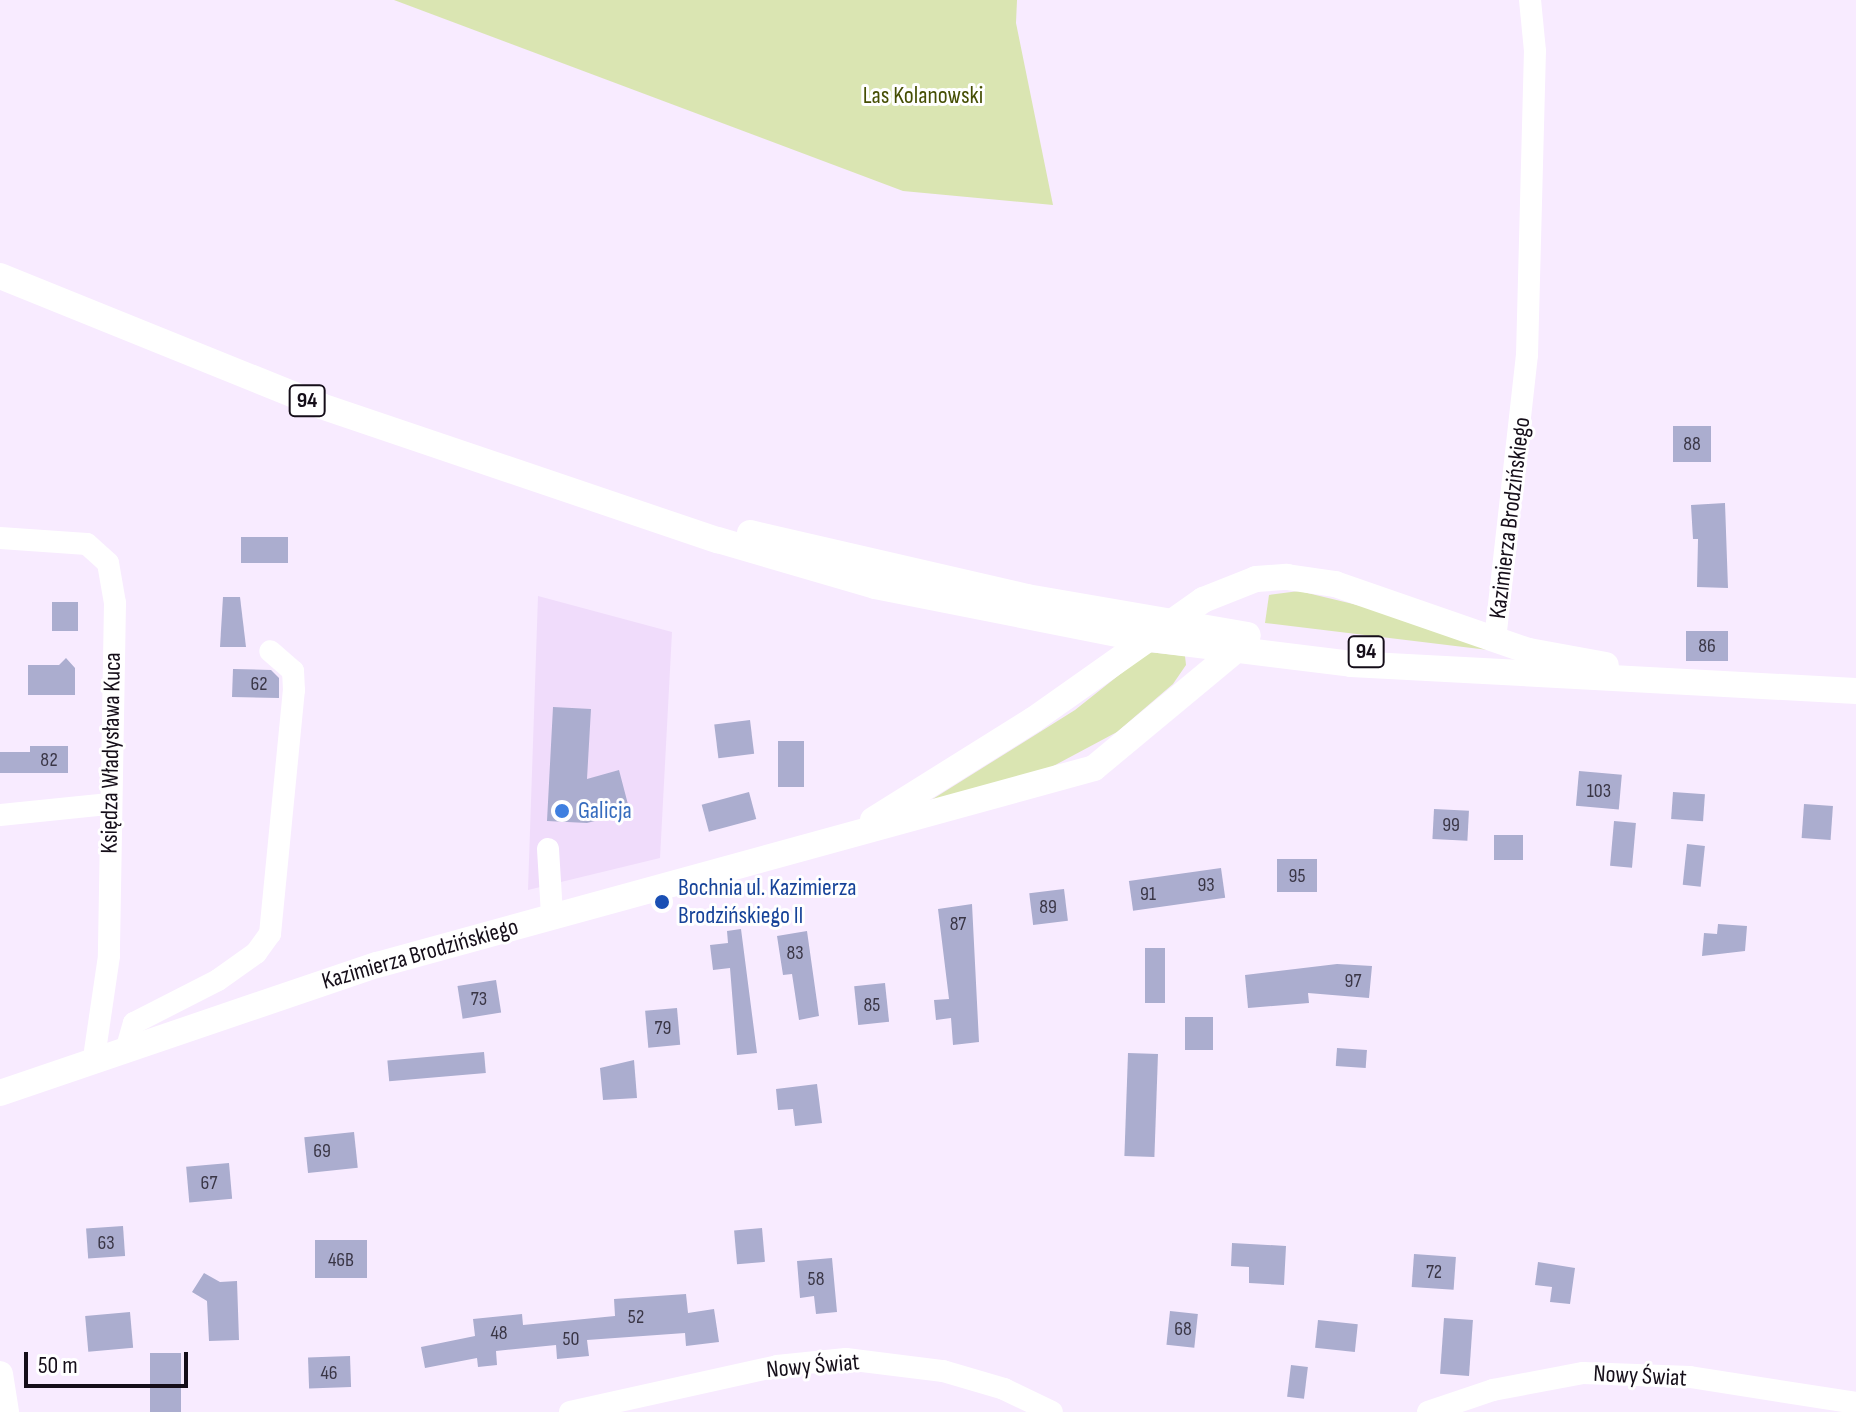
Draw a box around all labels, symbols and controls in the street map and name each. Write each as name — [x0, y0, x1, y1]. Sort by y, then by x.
park label: Las Kolanowski — [863, 82, 983, 110]
road number: 94 — [287, 383, 327, 419]
street label: Kazimierza Brodzińskiego — [1483, 416, 1537, 620]
house number: 88 — [1683, 432, 1701, 456]
road number: 94 — [1346, 634, 1386, 670]
house number: 86 — [1698, 634, 1716, 658]
street label: Księdza Władysława Kuca — [95, 652, 127, 854]
house number: 62 — [250, 672, 268, 696]
house number: 82 — [40, 748, 58, 772]
house number: 103 — [1587, 779, 1611, 803]
place label: Galicja — [578, 797, 632, 825]
marker: Galicja — [553, 802, 571, 820]
house number: 99 — [1442, 813, 1460, 837]
house number: 95 — [1289, 864, 1305, 888]
house number: 93 — [1197, 873, 1215, 897]
place label: Bochnia ul. Kazimierza Brodzińskiego II — [678, 874, 856, 930]
house number: 91 — [1140, 882, 1156, 906]
marker: Bochnia ul. Kazimierza Brodzińskiego II — [653, 893, 671, 911]
house number: 89 — [1039, 895, 1057, 919]
street label: Kazimierza Brodzińskiego — [318, 912, 522, 996]
house number: 87 — [950, 912, 966, 936]
house number: 83 — [786, 941, 804, 965]
house number: 97 — [1345, 969, 1361, 993]
house number: 73 — [471, 987, 487, 1011]
house number: 85 — [864, 993, 880, 1017]
house number: 79 — [655, 1016, 671, 1040]
house number: 69 — [313, 1139, 331, 1163]
house number: 67 — [201, 1171, 217, 1195]
house number: 63 — [97, 1231, 115, 1255]
house number: 46B — [328, 1248, 354, 1272]
house number: 72 — [1426, 1260, 1442, 1284]
house number: 58 — [808, 1267, 824, 1291]
house number: 52 — [628, 1305, 644, 1329]
house number: 68 — [1174, 1317, 1192, 1341]
house number: 48 — [490, 1321, 508, 1345]
house number: 50 — [563, 1327, 579, 1351]
scale bar — [28, 1336, 192, 1386]
street label: Nowy Świat — [765, 1348, 861, 1384]
text: 50 m — [38, 1351, 78, 1380]
street label: Nowy Świat — [1593, 1359, 1687, 1393]
house number: 46 — [320, 1361, 338, 1385]

